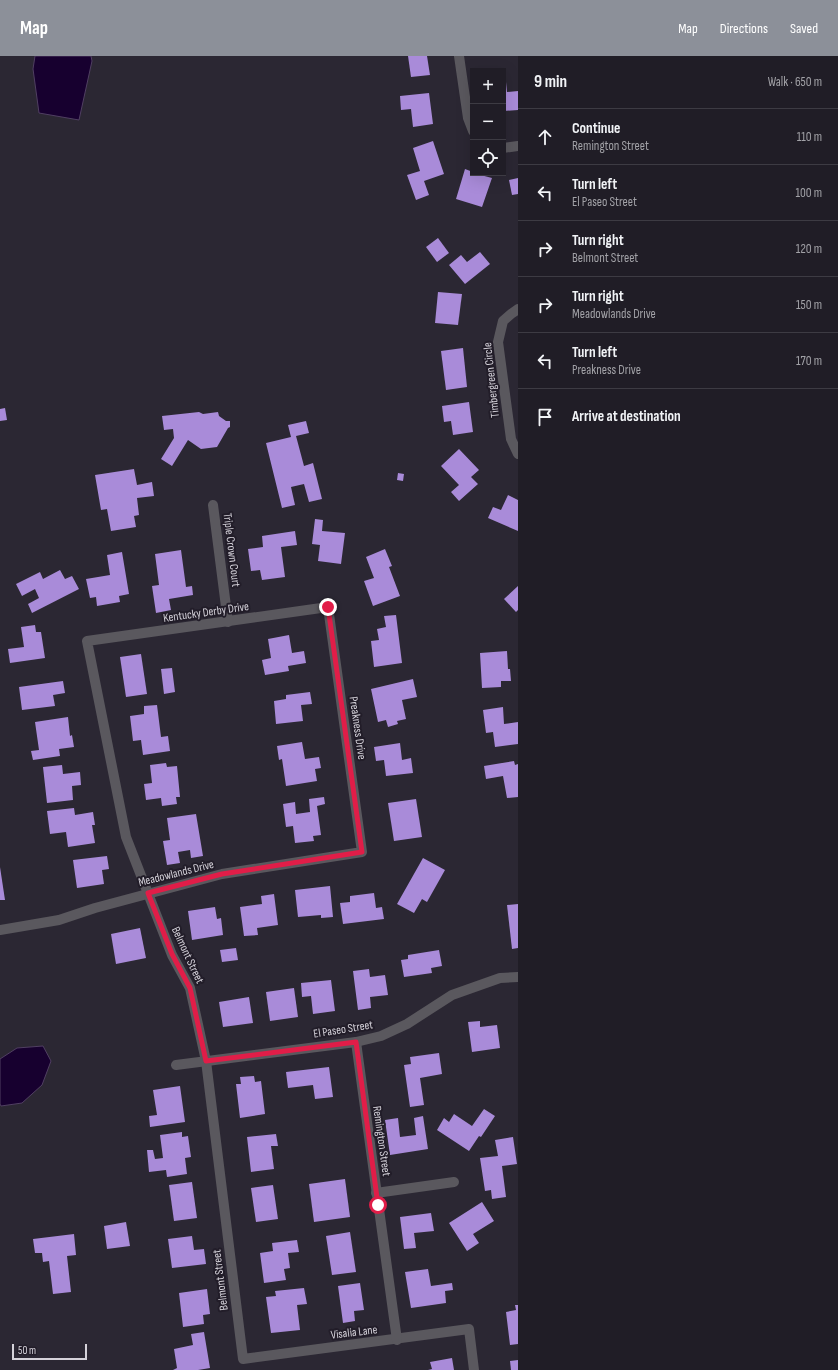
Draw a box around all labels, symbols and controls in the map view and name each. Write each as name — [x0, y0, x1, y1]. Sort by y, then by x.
text: Map — [20, 17, 48, 40]
text: Map — [678, 20, 698, 37]
text: Directions — [720, 20, 768, 37]
text: Saved — [790, 20, 818, 37]
map controls — [470, 68, 506, 176]
button: + — [470, 68, 506, 104]
text: 9 min — [534, 72, 567, 92]
text: Walk · 650 m — [768, 74, 822, 90]
button: − — [470, 104, 506, 140]
text: Continue — [572, 119, 621, 138]
icon: ahead — [534, 126, 556, 148]
text: 110 m — [797, 129, 822, 145]
text: Remington Street — [572, 138, 649, 154]
button: locate — [470, 140, 506, 176]
text: Turn left — [572, 175, 617, 194]
icon: left — [534, 182, 556, 204]
text: 100 m — [795, 185, 822, 201]
text: El Paseo Street — [572, 194, 637, 210]
text: Turn right — [572, 231, 624, 250]
icon: right — [534, 238, 556, 260]
text: 120 m — [796, 241, 822, 257]
text: Belmont Street — [572, 250, 638, 266]
text: Turn right — [572, 287, 624, 306]
icon: right — [534, 294, 556, 316]
text: 150 m — [796, 297, 822, 313]
text: Meadowlands Drive — [572, 306, 656, 322]
street label: Timbergreen Circle — [480, 341, 503, 418]
text: Turn left — [572, 343, 617, 362]
icon: left — [534, 350, 556, 372]
text: 170 m — [796, 353, 822, 369]
text: Preakness Drive — [572, 362, 641, 378]
icon: arrive — [534, 406, 556, 428]
text: Arrive at destination — [572, 407, 681, 426]
street label: Triple Crown Court — [220, 512, 244, 588]
route end — [319, 598, 337, 616]
street label: Kentucky Derby Drive — [162, 599, 250, 626]
street label: Preakness Drive — [346, 696, 369, 761]
street label: Meadowlands Drive — [137, 857, 216, 890]
street label: Belmont Street — [168, 924, 207, 986]
street label: El Paseo Street — [312, 1017, 374, 1042]
street label: Remington Street — [369, 1105, 394, 1178]
route start — [369, 1196, 387, 1214]
street label: Belmont Street — [209, 1248, 232, 1311]
street label: Visalia Lane — [330, 1322, 378, 1343]
scale bar — [12, 1342, 87, 1361]
text: 50 m — [18, 1344, 36, 1357]

